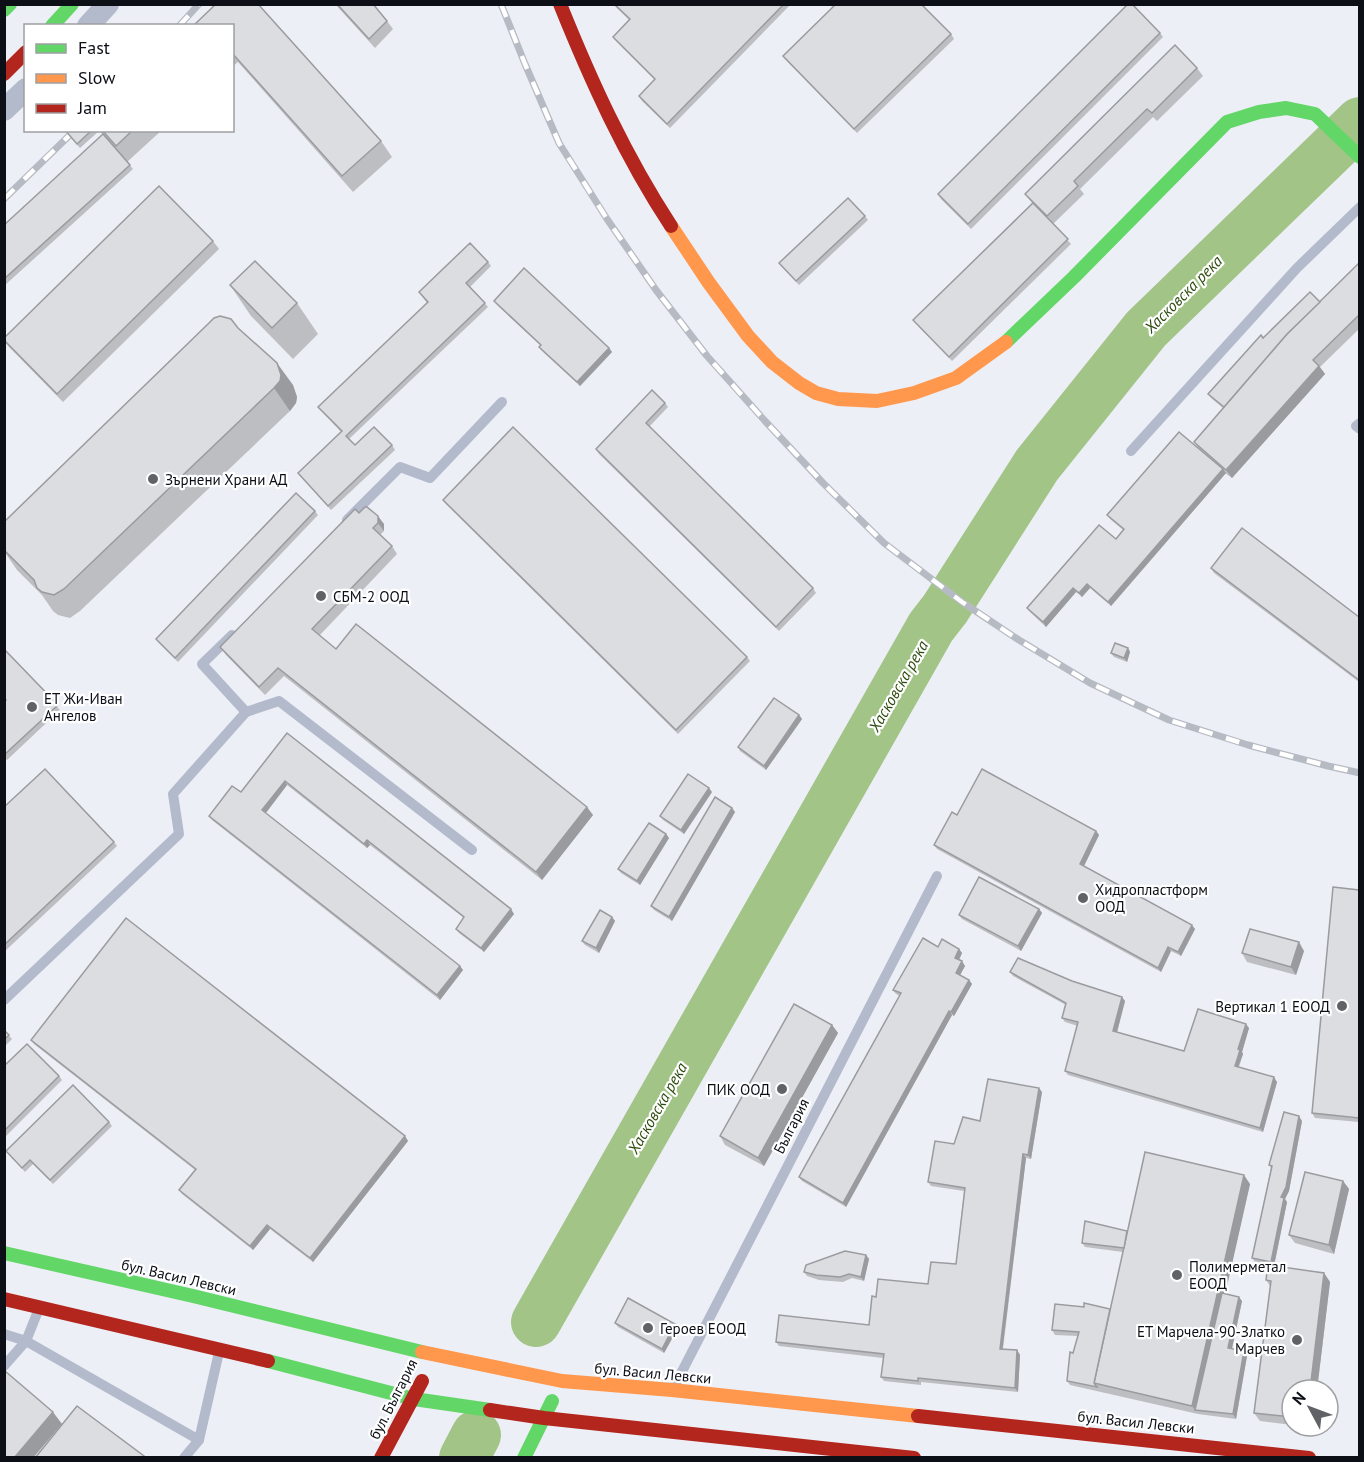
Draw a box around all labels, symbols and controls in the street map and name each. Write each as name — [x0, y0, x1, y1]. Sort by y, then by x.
legend — [24, 24, 234, 132]
text: Fast — [78, 36, 110, 59]
text: Slow — [78, 66, 116, 89]
text: Jam — [77, 96, 107, 119]
water label: Хасковска река — [1139, 251, 1226, 338]
place label: Зърнени Храни АД — [165, 470, 288, 489]
marker: Зърнени Храни АД — [146, 472, 160, 486]
place label: СБМ-2 ООД — [333, 587, 409, 606]
marker: СБМ-2 ООД — [314, 589, 328, 603]
water label: Хасковска река — [863, 637, 932, 736]
place label: ЕТ Жи-Иван Ангелов — [44, 689, 123, 725]
marker: ЕТ Жи-Иван Ангелов — [25, 700, 39, 714]
place label: Хидропластформ ООД — [1095, 880, 1208, 916]
marker: Хидропластформ ООД — [1076, 891, 1090, 905]
place label: Вертикал 1 ЕООД — [1215, 997, 1330, 1016]
marker: Вертикал 1 ЕООД — [1335, 999, 1349, 1013]
water label: Хасковска река — [622, 1059, 691, 1158]
place label: ПИК ООД — [707, 1080, 770, 1099]
marker: ПИК ООД — [775, 1082, 789, 1096]
street label: България — [769, 1095, 813, 1157]
street label: бул. Васил Левски — [120, 1255, 238, 1299]
place label: Полимерметал ЕООД — [1189, 1257, 1286, 1293]
marker: Полимерметал ЕООД — [1170, 1268, 1184, 1282]
place label: Героев ЕООД — [660, 1319, 746, 1338]
marker: Героев ЕООД — [641, 1321, 655, 1335]
place label: ЕТ Марчела-90-Златко Марчев — [1137, 1322, 1285, 1358]
marker: ЕТ Марчела-90-Златко Марчев — [1290, 1333, 1304, 1347]
street label: бул. България — [365, 1356, 421, 1442]
street label: бул. Васил Левски — [594, 1358, 712, 1388]
north arrow — [1280, 1378, 1340, 1438]
text: N — [1288, 1388, 1310, 1409]
street label: бул. Васил Левски — [1077, 1406, 1195, 1438]

